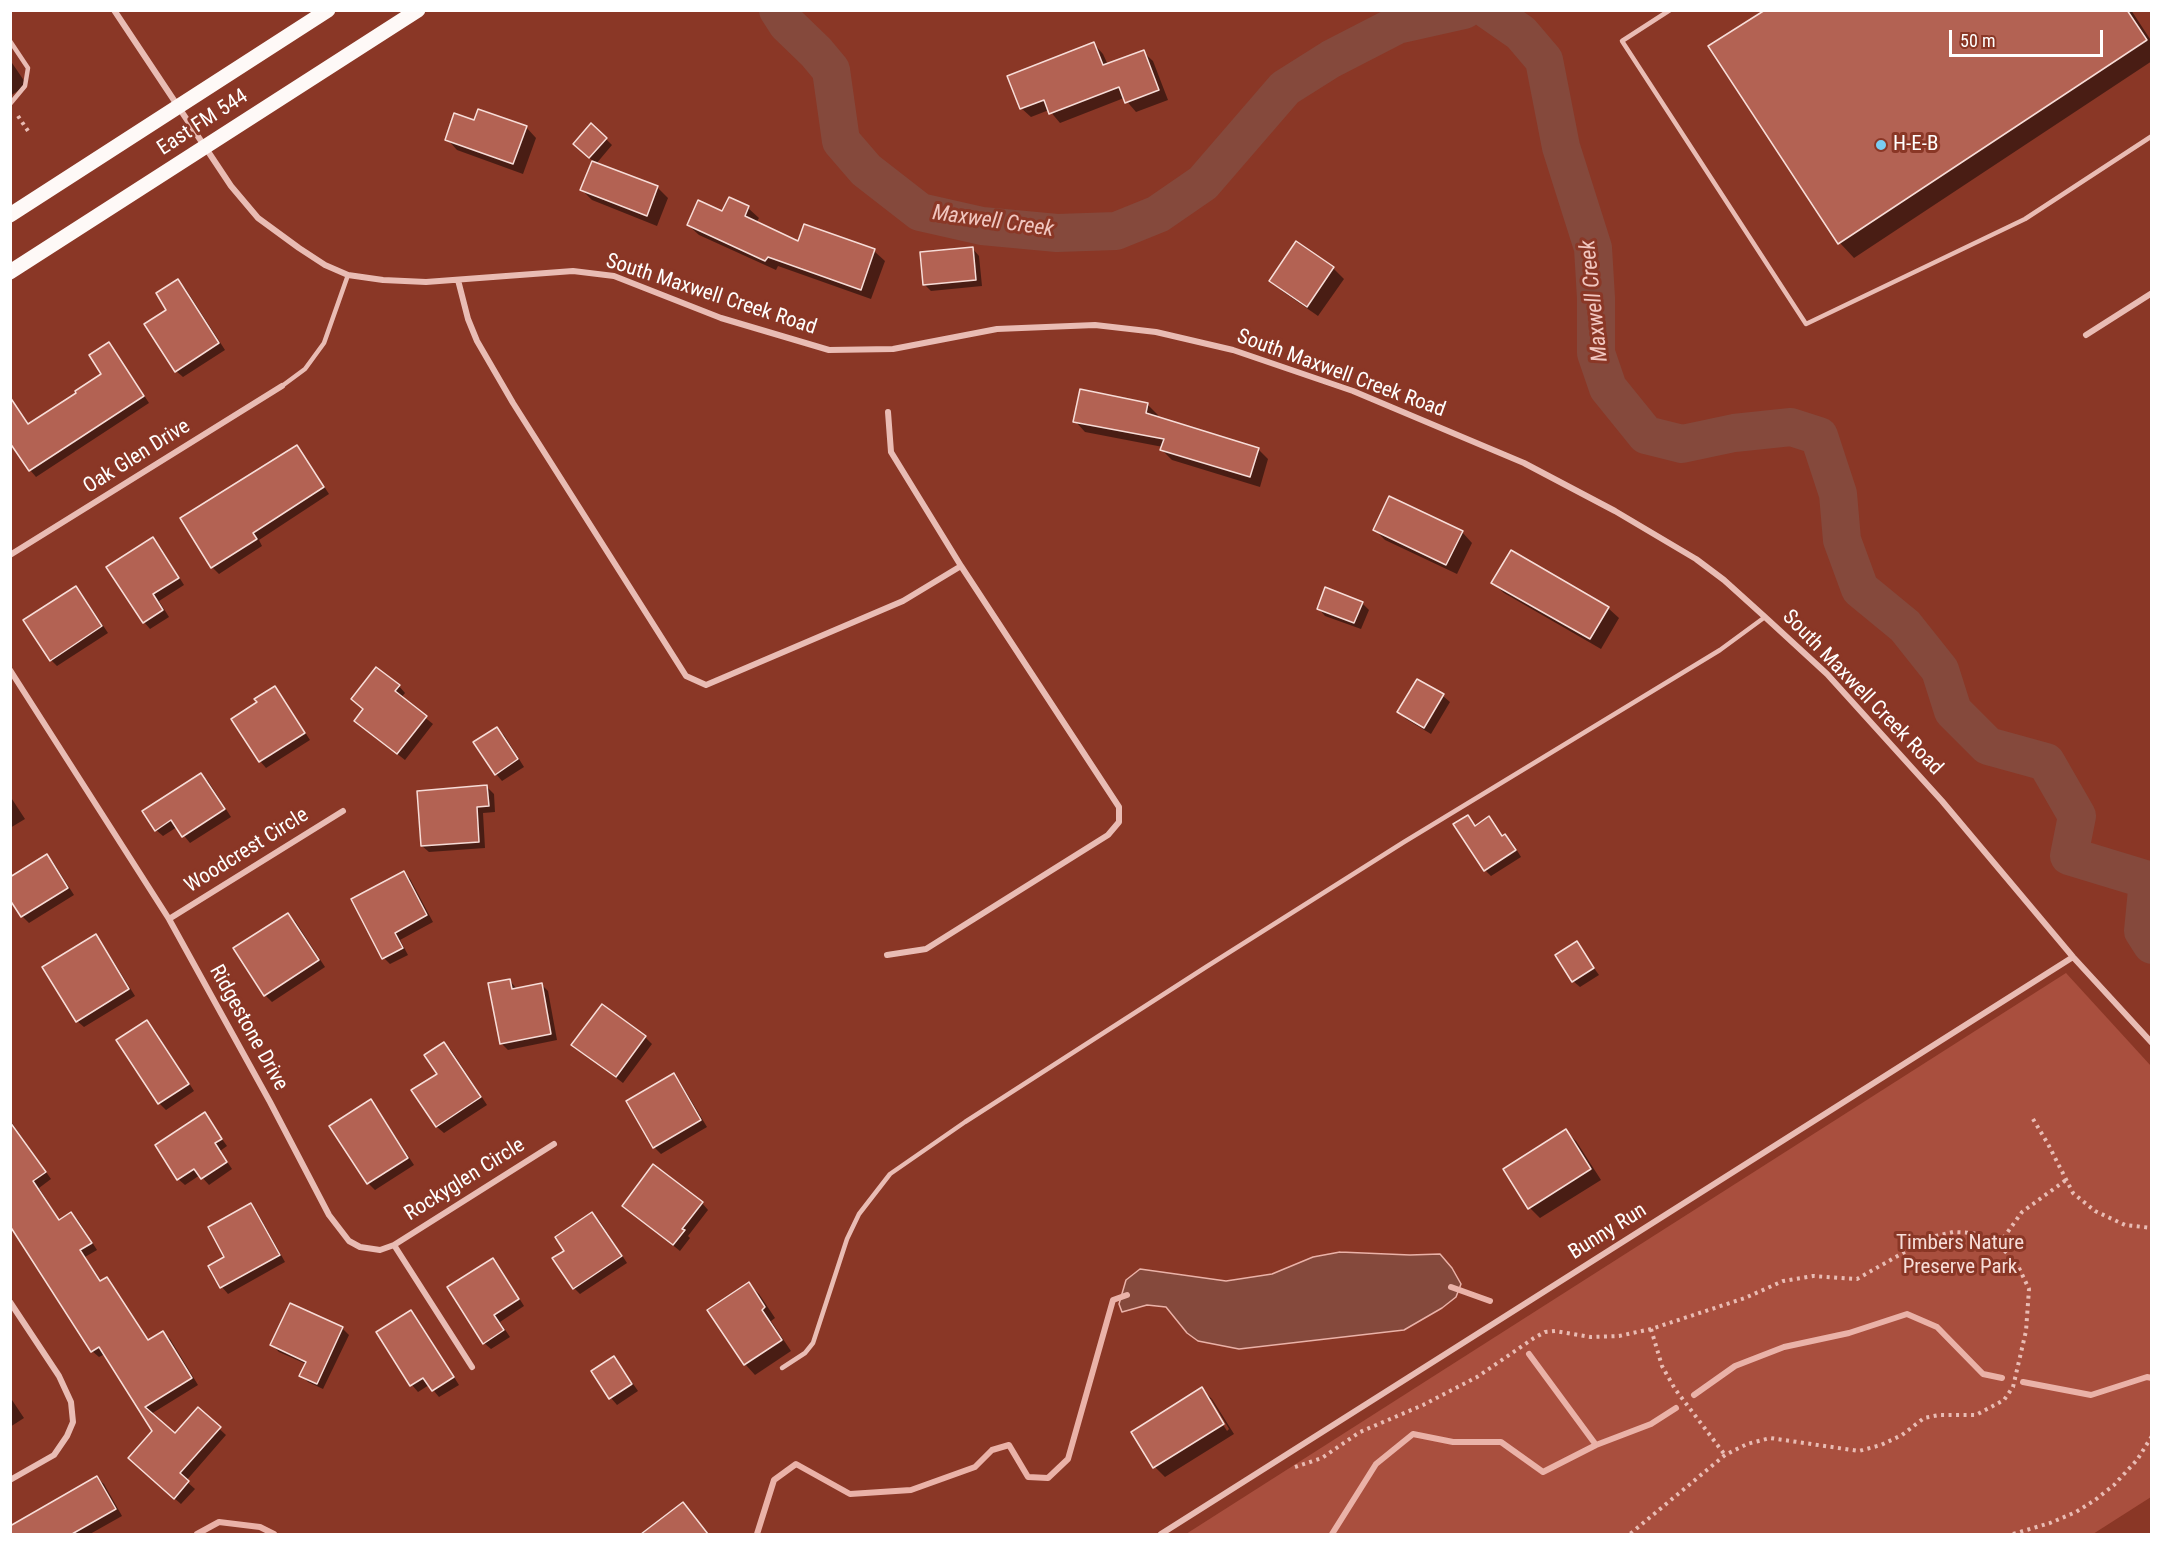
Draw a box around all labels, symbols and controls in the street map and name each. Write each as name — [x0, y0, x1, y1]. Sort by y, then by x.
scale bar — [1952, 18, 2106, 56]
text: 50 m — [1960, 30, 1995, 51]
street label: East FM 544 — [153, 84, 253, 162]
place label: H-E-B — [1893, 132, 1938, 158]
marker: H-E-B — [1874, 138, 1888, 152]
water label: Maxwell Creek — [931, 200, 1055, 244]
water label: Maxwell Creek — [1575, 239, 1615, 363]
street label: South Maxwell Creek Road — [602, 249, 820, 341]
street label: South Maxwell Creek Road — [1233, 325, 1449, 423]
street label: Oak Glen Drive — [79, 414, 195, 500]
street label: South Maxwell Creek Road — [1776, 605, 1948, 781]
street label: Woodcrest Circle — [181, 803, 313, 899]
street label: Ridgestone Drive — [203, 961, 293, 1095]
street label: Rockyglen Circle — [400, 1133, 530, 1227]
street label: Bunny Run — [1564, 1198, 1652, 1266]
park label: Timbers Nature Preserve Park — [1896, 1231, 2024, 1281]

